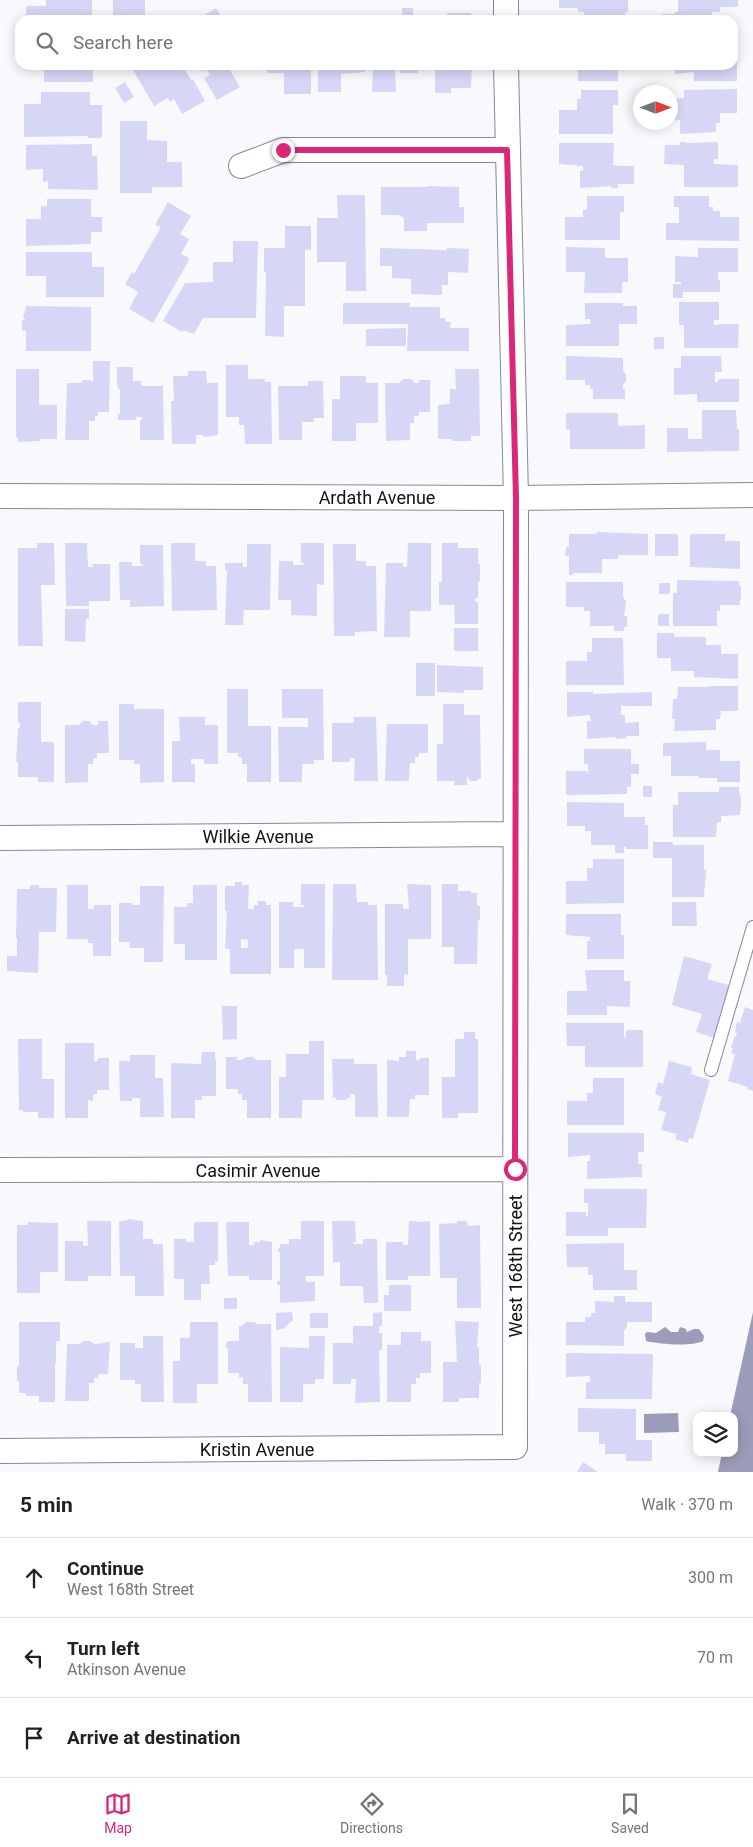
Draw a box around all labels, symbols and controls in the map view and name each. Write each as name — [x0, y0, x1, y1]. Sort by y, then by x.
search box — [15, 15, 738, 70]
icon: search — [33, 29, 61, 57]
text: Search here — [73, 31, 173, 54]
north arrow — [633, 85, 678, 130]
route end — [272, 139, 295, 162]
street label: Ardath Avenue — [319, 487, 435, 508]
street label: Wilkie Avenue — [202, 826, 314, 847]
route start — [504, 1158, 527, 1181]
street label: Casimir Avenue — [196, 1160, 320, 1181]
street label: West 168th Street — [505, 1194, 526, 1338]
map controls — [693, 1412, 738, 1457]
button: layers — [693, 1412, 738, 1457]
street label: Kristin Avenue — [200, 1439, 314, 1460]
text: 5 min — [20, 1493, 73, 1517]
text: Walk · 370 m — [641, 1495, 733, 1514]
text: Continue — [67, 1557, 144, 1580]
icon: ahead — [20, 1564, 48, 1592]
text: 300 m — [688, 1568, 733, 1587]
text: West 168th Street — [67, 1580, 194, 1599]
text: Turn left — [67, 1637, 140, 1660]
icon: left — [20, 1644, 48, 1672]
text: 70 m — [697, 1648, 733, 1667]
text: Atkinson Avenue — [67, 1660, 186, 1679]
icon: arrive — [20, 1724, 48, 1752]
text: Arrive at destination — [67, 1726, 240, 1749]
tab: Map — [104, 1790, 132, 1836]
tab: Directions — [340, 1790, 403, 1836]
tab: Saved — [611, 1790, 649, 1836]

